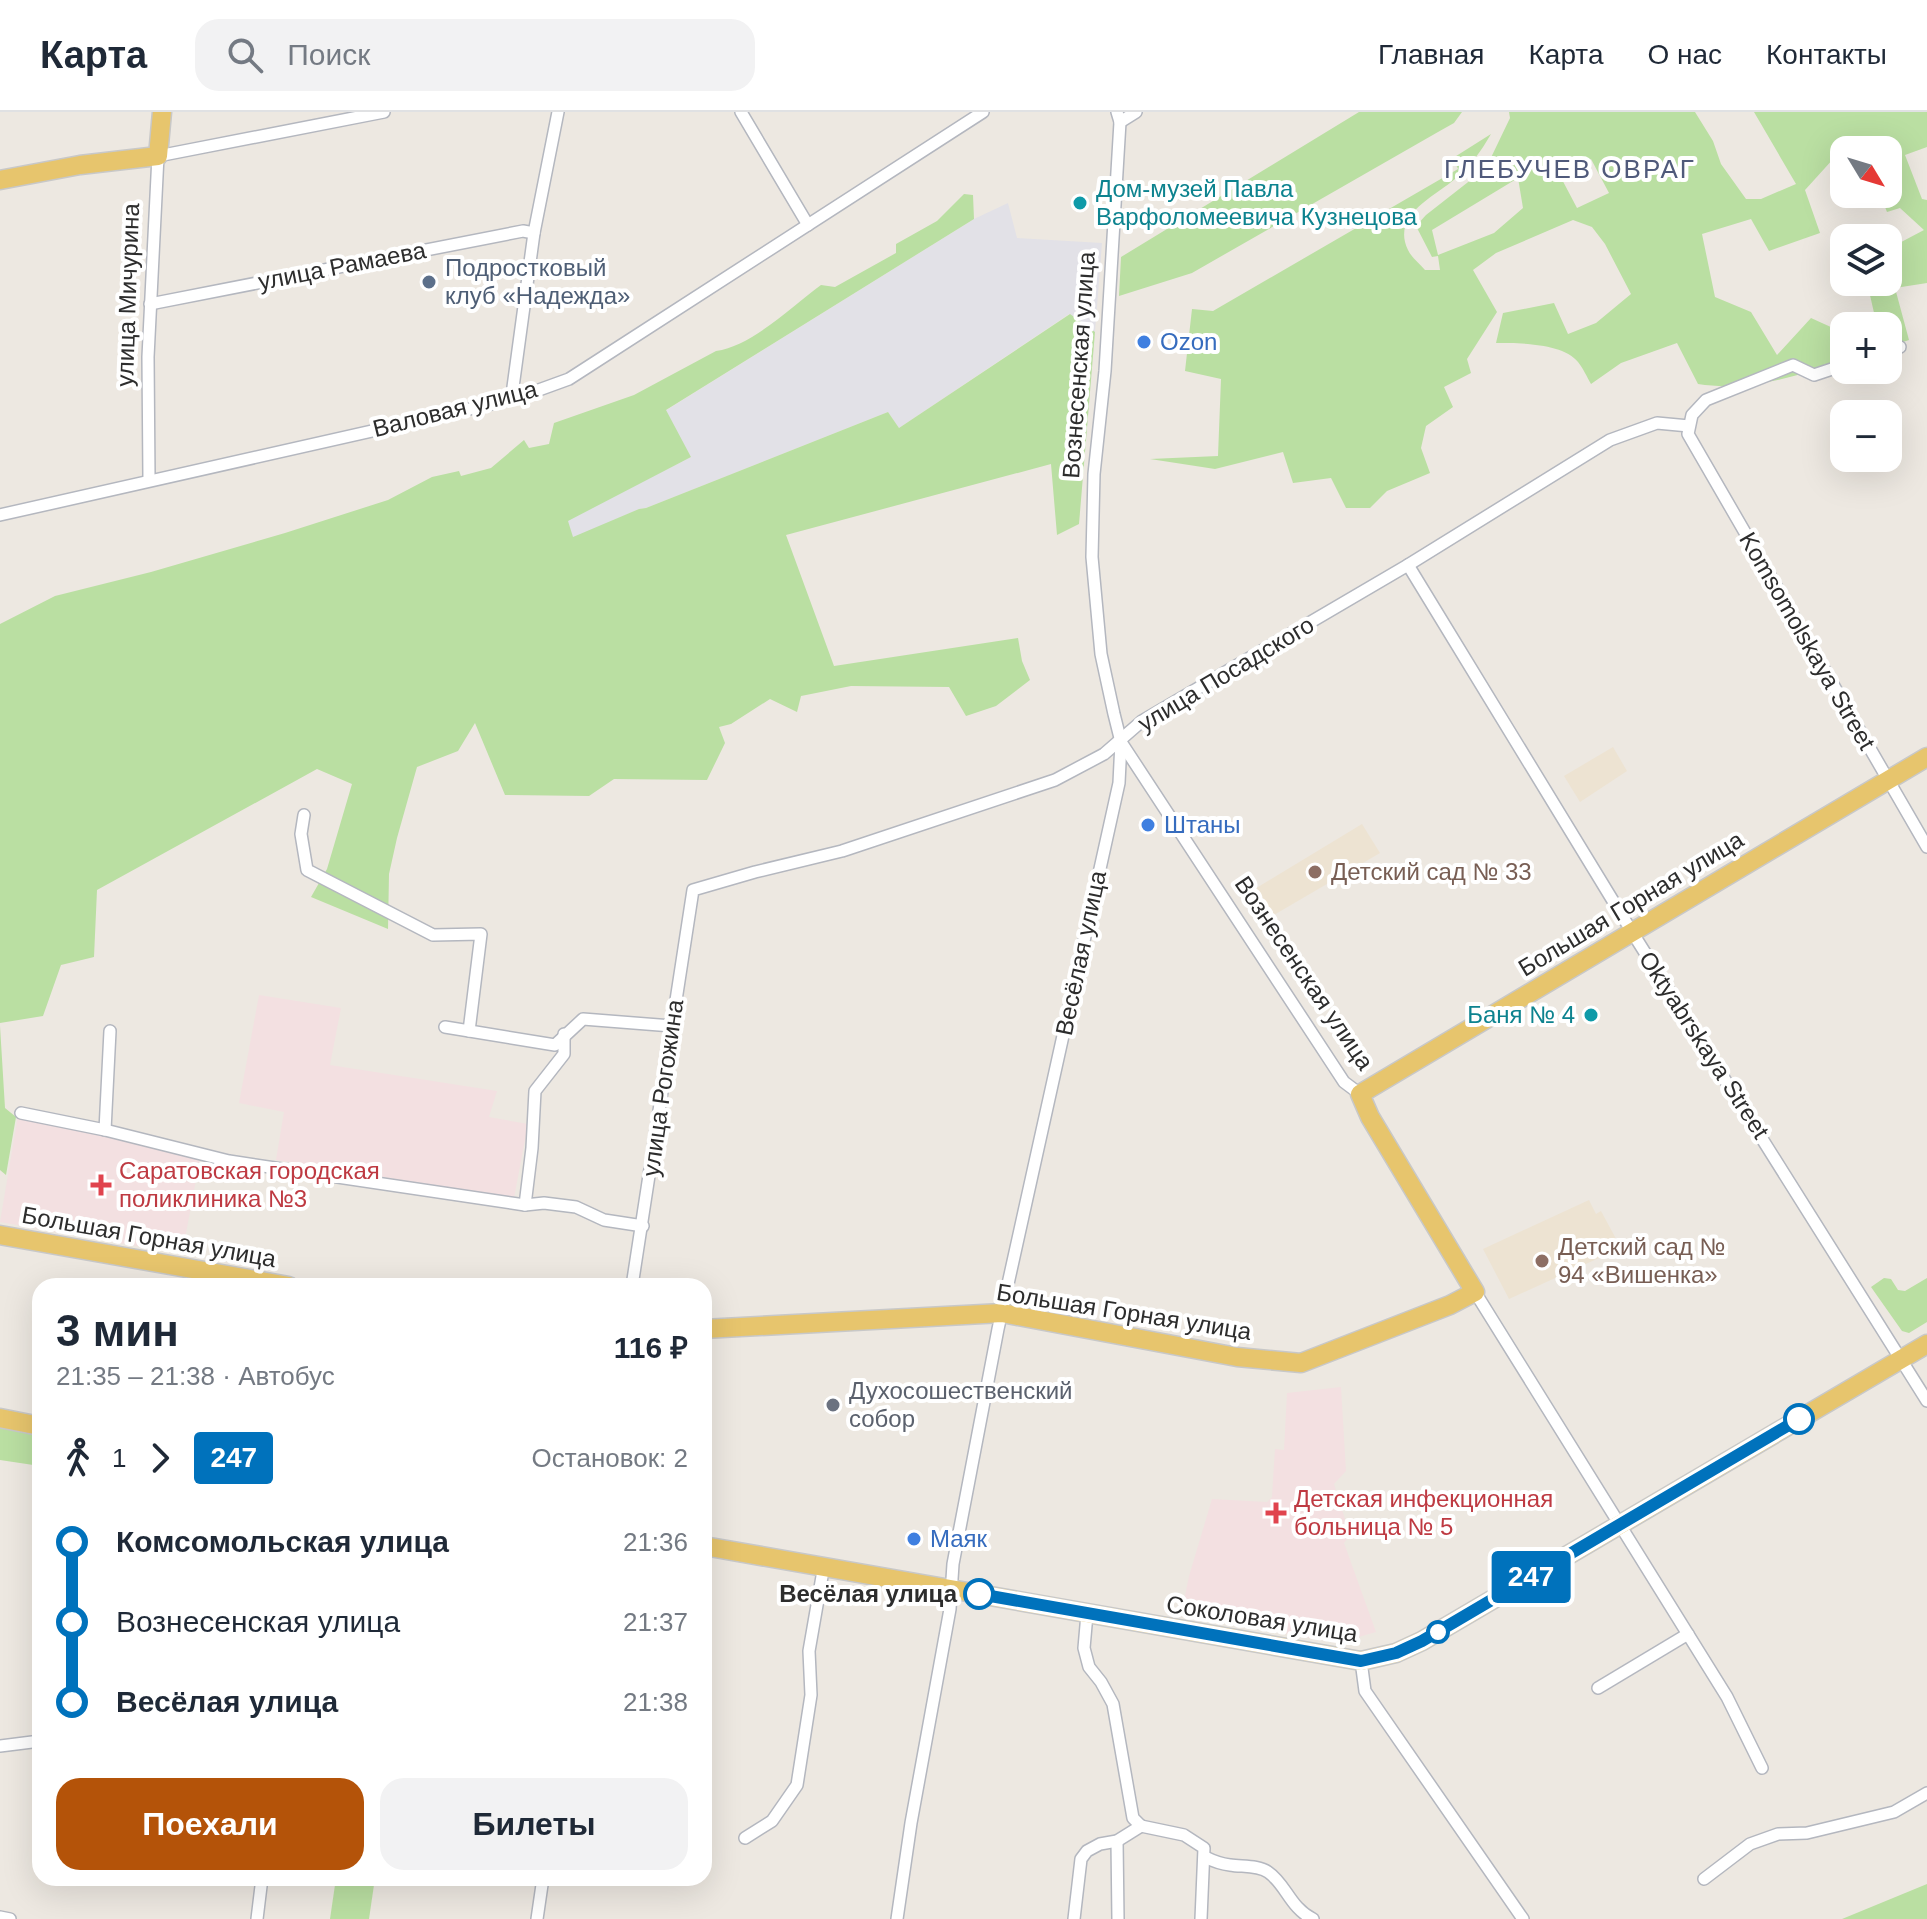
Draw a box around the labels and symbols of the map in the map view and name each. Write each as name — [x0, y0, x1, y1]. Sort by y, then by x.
north arrow — [1830, 136, 1902, 208]
district label: ГЛЕБУЧЕВ ОВРАГ — [1444, 154, 1696, 184]
place label: Дом-музей Павла Варфоломеевича Кузнецова — [1096, 175, 1418, 230]
marker: Дом-музей Павла Варфоломеевича Кузнецова — [1071, 194, 1089, 212]
street label: улица Мичурина — [111, 202, 144, 387]
street label: улица Рамаева — [256, 236, 429, 295]
street label: Вознесенская улица — [1057, 250, 1100, 479]
place label: Подростковый клуб «Надежда» — [445, 254, 630, 309]
marker: Подростковый клуб «Надежда» — [420, 273, 438, 291]
place label: Ozon — [1160, 328, 1217, 355]
marker: Ozon — [1135, 333, 1153, 351]
street label: Валовая улица — [370, 375, 540, 442]
street label: Komsomolskaya Street — [1734, 527, 1881, 755]
street label: улица Посадского — [1133, 610, 1319, 737]
place label: Штаны — [1164, 811, 1241, 838]
marker: Штаны — [1139, 816, 1157, 834]
street label: Большая Горная улица — [1513, 825, 1749, 981]
place label: Детский сад № 33 — [1331, 858, 1532, 885]
marker: Детский сад № 33 — [1306, 863, 1324, 881]
street label: Весёлая улица — [1050, 867, 1111, 1038]
street label: Вознесенская улица — [1230, 871, 1380, 1075]
street label: Oktyabrskaya Street — [1634, 946, 1775, 1144]
street label: улица Рогожина — [637, 997, 688, 1178]
place label: Баня № 4 — [1467, 1001, 1575, 1028]
marker: Баня № 4 — [1582, 1006, 1600, 1024]
place label: Саратовская городская поликлиника №3 — [119, 1157, 380, 1212]
marker: Саратовская городская поликлиника №3 — [90, 1174, 112, 1196]
street label: Большая Горная улица — [20, 1201, 279, 1272]
place label: Детский сад № 94 «Вишенка» — [1558, 1233, 1725, 1288]
marker: Детский сад № 94 «Вишенка» — [1533, 1252, 1551, 1270]
street label: Большая Горная улица — [995, 1278, 1254, 1345]
place label: Духосошественский собор — [849, 1377, 1072, 1432]
marker: Духосошественский собор — [824, 1396, 842, 1414]
unlabelled marker — [1784, 1404, 1814, 1434]
place label: Детская инфекционная больница № 5 — [1294, 1485, 1553, 1540]
marker: Детская инфекционная больница № 5 — [1265, 1502, 1287, 1524]
place label: Маяк — [930, 1525, 988, 1552]
marker: Маяк — [905, 1530, 923, 1548]
line badge: 247 — [1485, 1551, 1577, 1603]
marker: Весёлая улица — [964, 1579, 994, 1609]
place label: Весёлая улица — [779, 1580, 958, 1607]
street label: Соколовая улица — [1164, 1590, 1360, 1647]
unlabelled marker — [1427, 1621, 1449, 1643]

